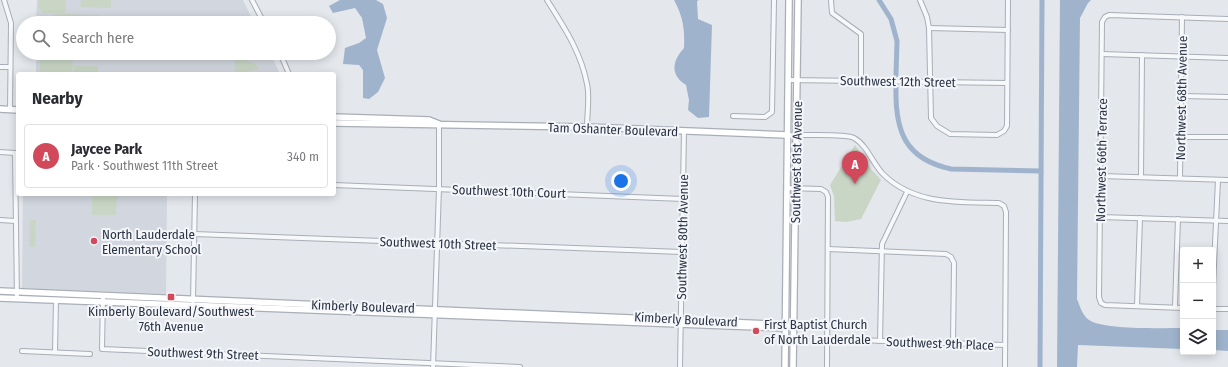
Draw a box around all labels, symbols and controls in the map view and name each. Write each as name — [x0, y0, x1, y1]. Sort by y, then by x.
search box — [16, 16, 336, 60]
icon: search — [30, 27, 52, 49]
text: Search here — [62, 29, 134, 47]
street label: Northwest 68th Avenue — [1173, 36, 1190, 160]
street label: Southwest 12th Street — [840, 73, 957, 90]
text: Nearby — [32, 88, 83, 109]
street label: Northwest 66th Terrace — [1093, 98, 1110, 222]
street label: Southwest 81st Avenue — [788, 101, 805, 223]
street label: Tam Oshanter Boulevard — [548, 120, 678, 139]
text: Jaycee Park — [71, 140, 142, 158]
text: A — [42, 149, 50, 164]
text: 340 m — [287, 149, 319, 164]
pin: A — [842, 151, 868, 184]
text: Park · Southwest 11th Street — [71, 158, 218, 173]
your location — [611, 171, 631, 191]
street label: Southwest 80th Avenue — [674, 174, 691, 300]
street label: Southwest 10th Court — [452, 182, 567, 201]
place label: North Lauderdale Elementary School — [102, 227, 202, 257]
street label: Southwest 10th Street — [379, 234, 497, 253]
marker: North Lauderdale Elementary School — [89, 236, 99, 246]
map controls — [1180, 247, 1216, 355]
button: + — [1180, 247, 1216, 283]
button: − — [1180, 283, 1216, 319]
marker: Kimberly Boulevard/Southwest 76th Avenue — [166, 292, 176, 302]
street label: Kimberly Boulevard — [311, 297, 415, 316]
place label: Kimberly Boulevard/Southwest 76th Avenue — [88, 304, 255, 334]
street label: Kimberly Boulevard — [634, 309, 738, 330]
place label: First Baptist Church of North Lauderdale — [764, 317, 871, 347]
button: layers — [1180, 319, 1216, 355]
marker: First Baptist Church of North Lauderdale — [751, 326, 761, 336]
street label: Southwest 9th Place — [886, 334, 994, 353]
street label: Southwest 9th Street — [147, 344, 260, 363]

